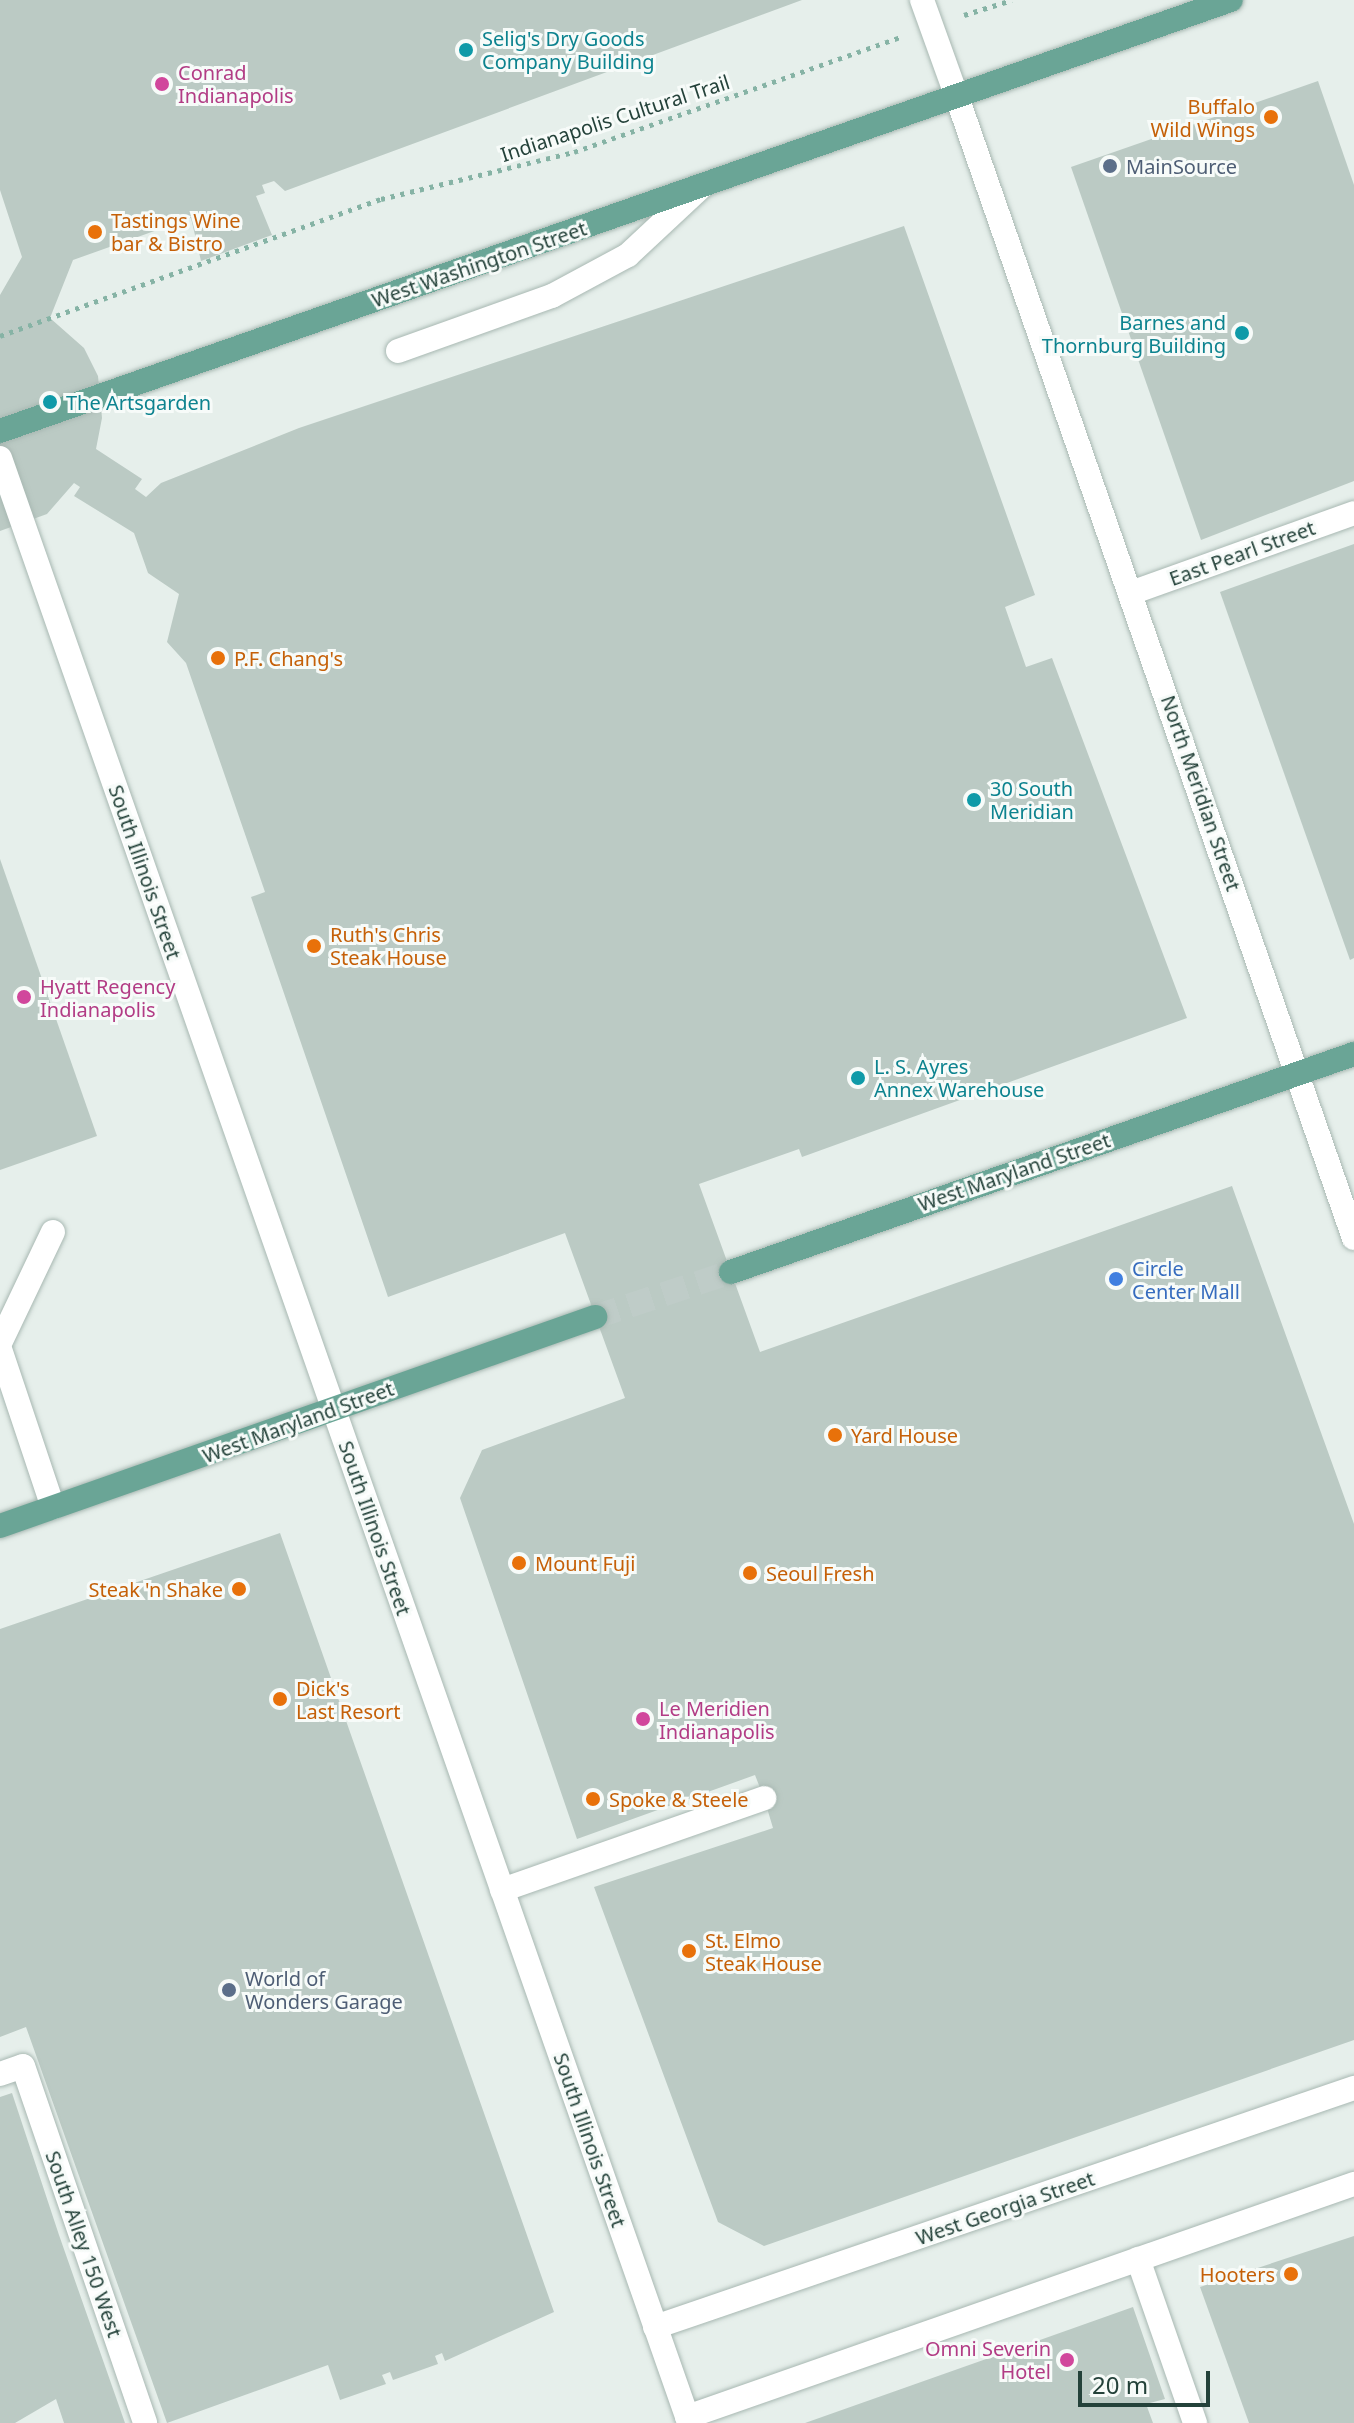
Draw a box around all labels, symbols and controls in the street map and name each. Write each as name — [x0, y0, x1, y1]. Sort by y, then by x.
place label: Selig's Dry Goods Company Building — [482, 26, 655, 73]
marker: Selig's Dry Goods Company Building — [457, 41, 475, 59]
place label: Conrad Indianapolis — [178, 60, 294, 107]
street label: Indianapolis Cultural Trail — [497, 70, 733, 166]
marker: Conrad Indianapolis — [153, 75, 171, 93]
place label: Buffalo Wild Wings — [1151, 94, 1255, 141]
marker: Buffalo Wild Wings — [1262, 108, 1280, 126]
place label: MainSource — [1126, 154, 1237, 178]
marker: MainSource — [1101, 157, 1119, 175]
place label: Tastings Wine bar & Bistro — [111, 208, 241, 255]
street label: West Washington Street — [369, 216, 589, 312]
marker: Tastings Wine bar & Bistro — [86, 223, 104, 241]
place label: Barnes and Thornburg Building — [1042, 310, 1226, 357]
marker: Barnes and Thornburg Building — [1233, 324, 1251, 342]
place label: The Artsgarden — [66, 390, 211, 414]
marker: The Artsgarden — [41, 393, 59, 411]
street label: East Pearl Street — [1166, 515, 1318, 591]
place label: P.F. Chang's — [234, 646, 343, 670]
marker: P.F. Chang's — [209, 649, 227, 667]
street label: North Meridian Street — [1156, 692, 1246, 894]
place label: 30 South Meridian — [990, 776, 1074, 823]
street label: South Illinois Street — [104, 782, 186, 962]
marker: 30 South Meridian — [965, 791, 983, 809]
place label: Ruth's Chris Steak House — [330, 922, 447, 969]
marker: Ruth's Chris Steak House — [305, 937, 323, 955]
place label: Hyatt Regency Indianapolis — [40, 974, 175, 1021]
marker: Hyatt Regency Indianapolis — [15, 988, 33, 1006]
place label: L. S. Ayres Annex Warehouse — [874, 1054, 1044, 1101]
marker: L. S. Ayres Annex Warehouse — [849, 1069, 867, 1087]
street label: West Maryland Street — [915, 1128, 1113, 1216]
place label: Circle Center Mall — [1132, 1256, 1240, 1303]
marker: Circle Center Mall — [1107, 1270, 1125, 1288]
street label: West Maryland Street — [199, 1376, 397, 1468]
place label: Yard House — [851, 1423, 958, 1447]
marker: Yard House — [826, 1426, 844, 1444]
street label: South Illinois Street — [334, 1438, 416, 1618]
place label: Mount Fuji — [535, 1551, 635, 1575]
marker: Mount Fuji — [510, 1554, 528, 1572]
place label: Seoul Fresh — [766, 1561, 875, 1585]
marker: Seoul Fresh — [741, 1564, 759, 1582]
place label: Steak 'n Shake — [88, 1577, 223, 1601]
marker: Steak 'n Shake — [230, 1580, 248, 1598]
place label: Dick's Last Resort — [296, 1676, 401, 1723]
marker: Dick's Last Resort — [271, 1690, 289, 1708]
place label: Le Meridien Indianapolis — [659, 1696, 775, 1743]
marker: Le Meridien Indianapolis — [634, 1710, 652, 1728]
place label: Spoke & Steele — [609, 1787, 749, 1811]
marker: Spoke & Steele — [584, 1790, 602, 1808]
place label: St. Elmo Steak House — [705, 1928, 822, 1975]
marker: St. Elmo Steak House — [680, 1942, 698, 1960]
place label: World of Wonders Garage — [245, 1966, 403, 2013]
marker: World of Wonders Garage — [220, 1981, 238, 1999]
street label: South Illinois Street — [549, 2050, 631, 2230]
street label: South Alley 150 West — [41, 2148, 127, 2340]
street label: West Georgia Street — [913, 2166, 1097, 2250]
place label: Hooters — [1200, 2262, 1275, 2286]
marker: Hooters — [1282, 2265, 1300, 2283]
place label: Omni Severin Hotel — [925, 2336, 1051, 2383]
marker: Omni Severin Hotel — [1058, 2351, 1076, 2369]
scale bar — [1082, 2355, 1214, 2405]
text: 20 m — [1092, 2368, 1148, 2401]

